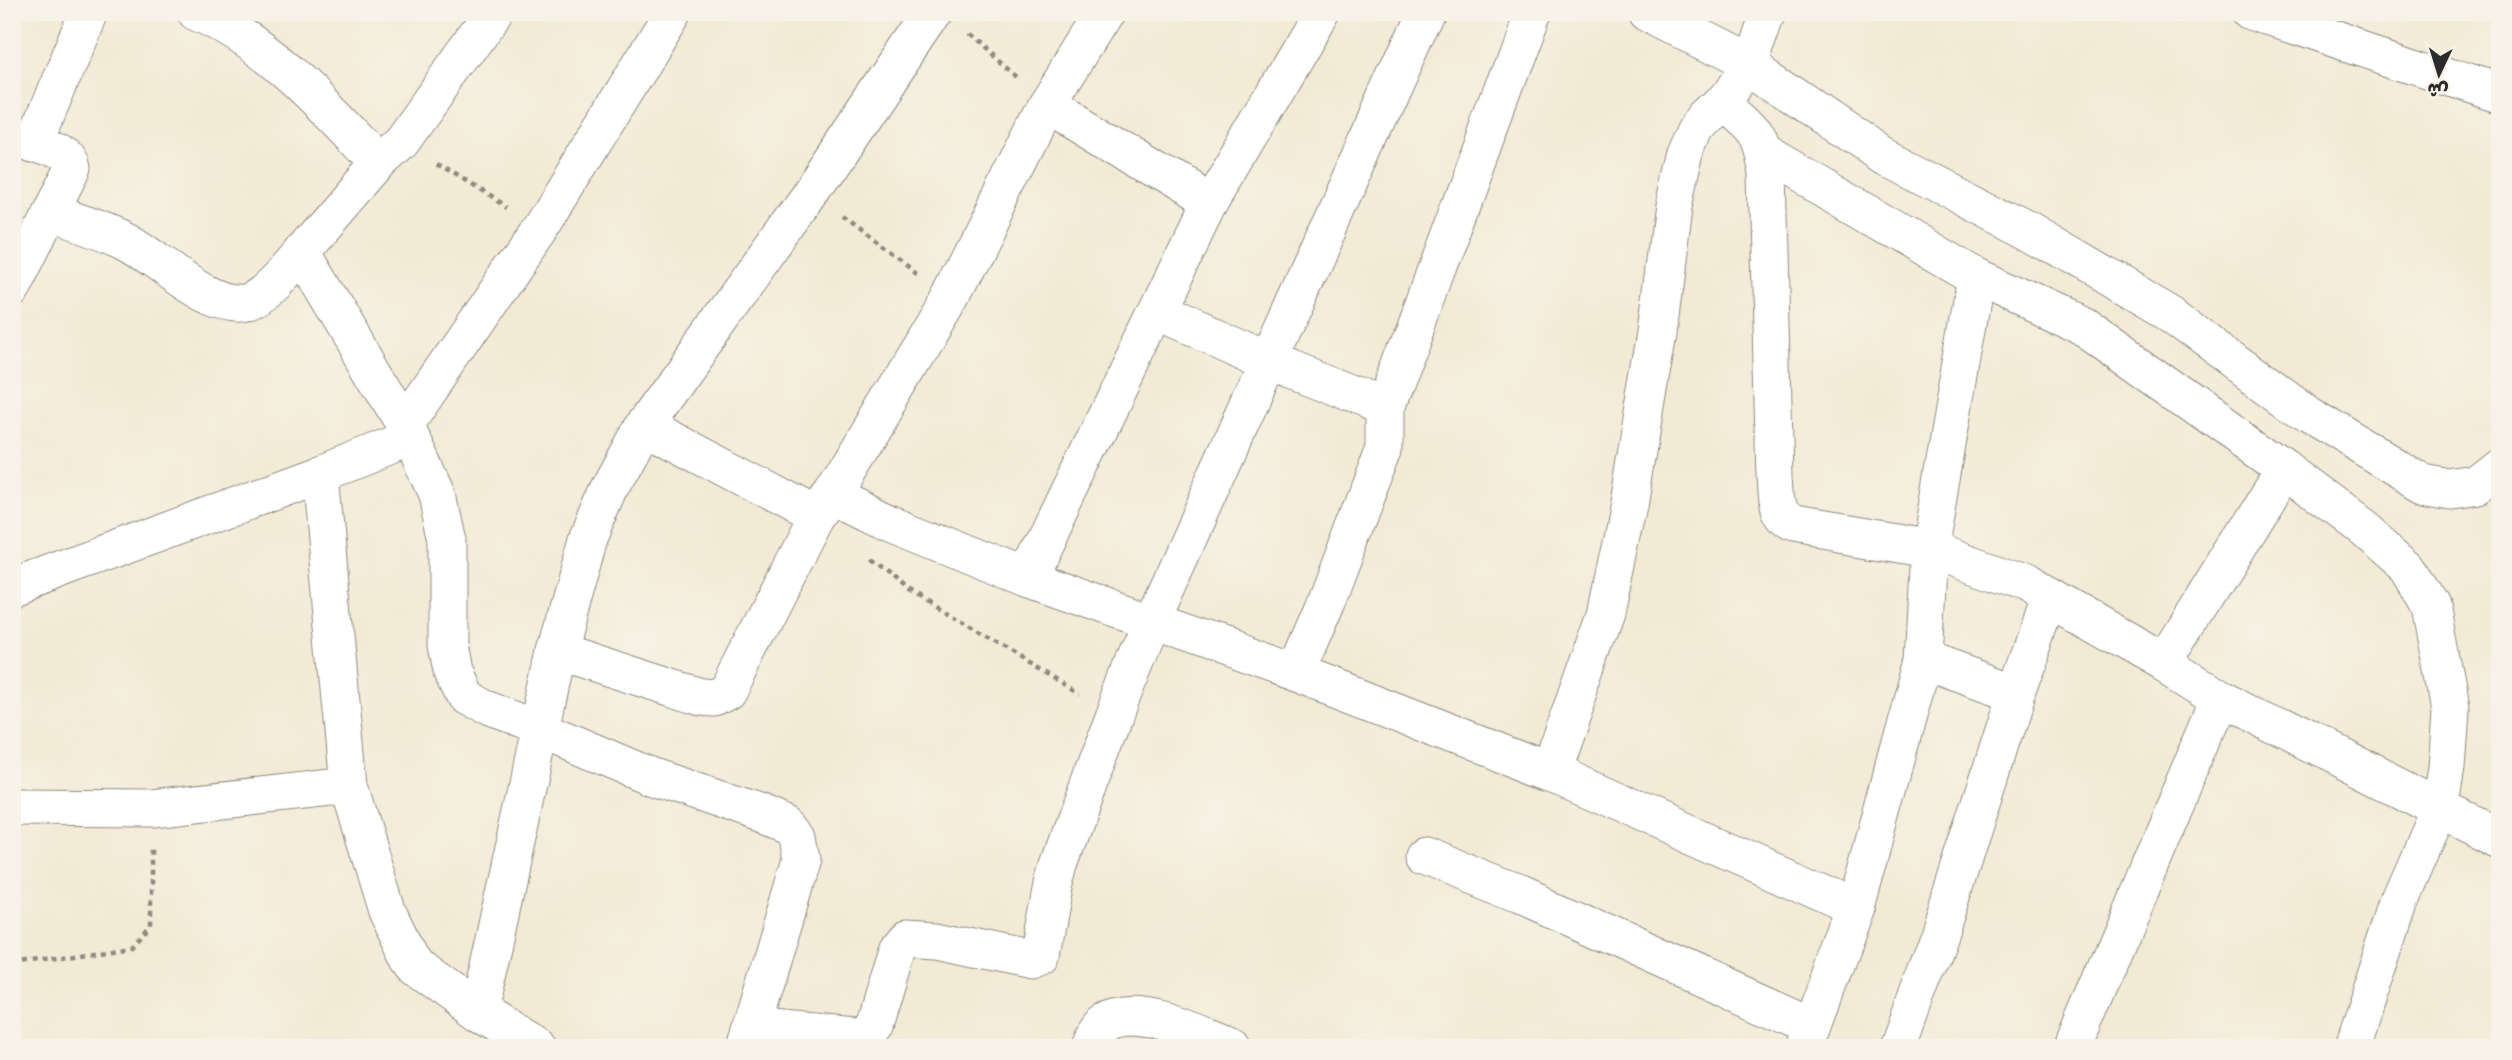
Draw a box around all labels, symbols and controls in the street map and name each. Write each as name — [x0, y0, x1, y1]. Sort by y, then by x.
north arrow — [2404, 38, 2474, 108]
text: ش — [2426, 78, 2449, 105]

